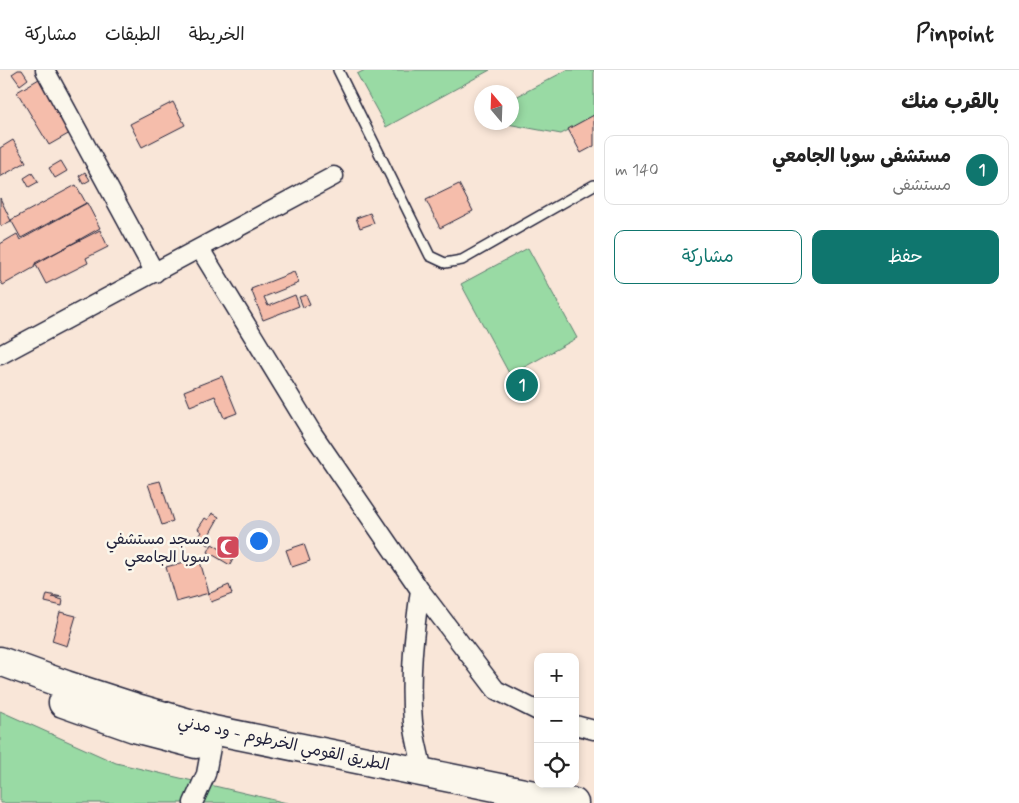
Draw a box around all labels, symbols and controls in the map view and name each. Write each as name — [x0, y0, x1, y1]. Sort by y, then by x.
text: Pinpoint — [916, 19, 994, 50]
text: مشاركة — [25, 23, 77, 47]
text: الطبقات — [105, 23, 161, 47]
text: الخريطة — [189, 23, 245, 47]
north arrow — [474, 85, 519, 130]
text: بالقرب منك — [901, 88, 999, 116]
text: مستشفى سوبا الجامعي — [772, 144, 951, 169]
text: 140 m — [615, 160, 659, 181]
text: 1 — [978, 160, 986, 181]
text: مستشفى — [892, 175, 951, 196]
button: مشاركة — [614, 230, 802, 284]
button: حفظ — [812, 230, 999, 284]
pin: 1 — [506, 366, 538, 404]
your location — [246, 528, 272, 554]
place label: مسجد مستشفي سوبا الجامعي — [106, 529, 210, 571]
mosque icon: مسجد مستشفي سوبا الجامعي — [215, 534, 241, 560]
map controls — [534, 653, 579, 788]
button: + — [534, 653, 579, 698]
button: − — [534, 698, 579, 743]
street label: الطريق القومي الخرطوم - ود مدني — [176, 711, 391, 779]
button: locate — [534, 743, 579, 788]

